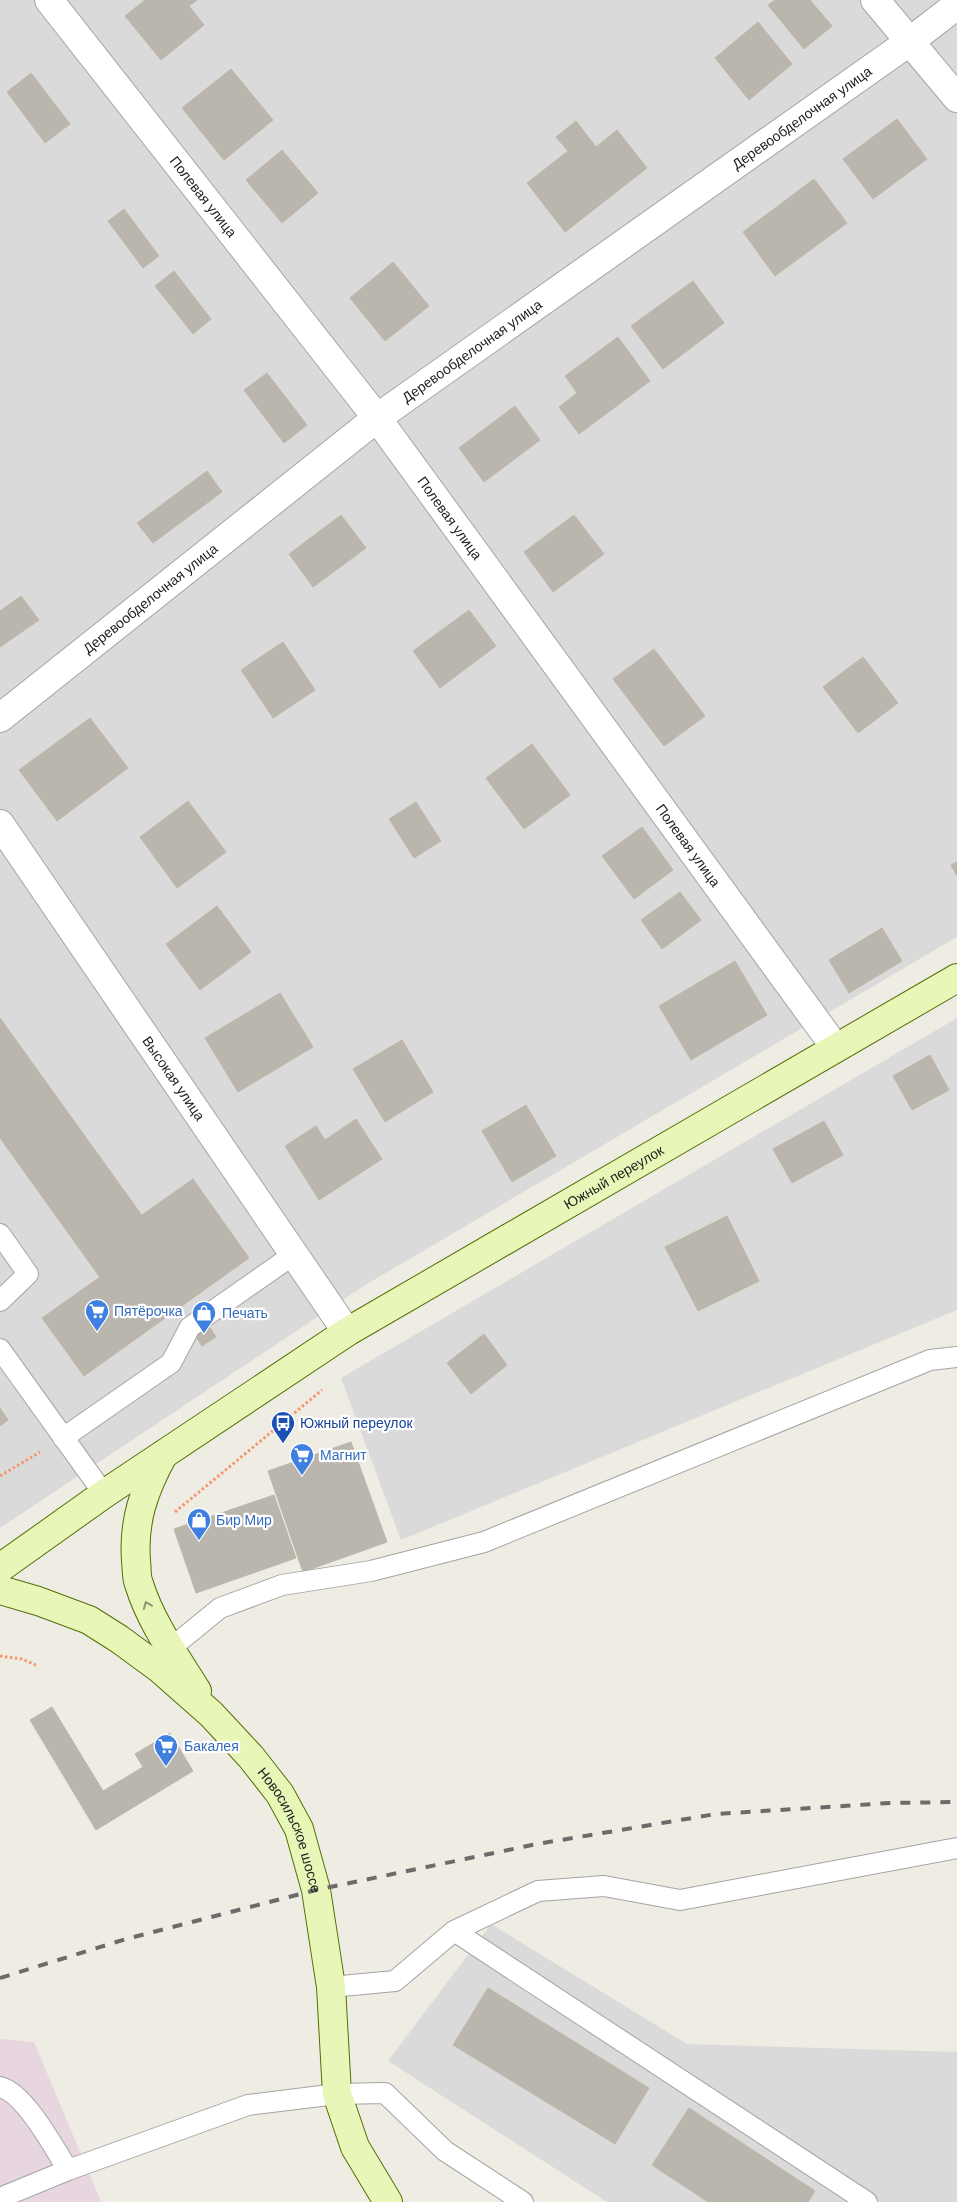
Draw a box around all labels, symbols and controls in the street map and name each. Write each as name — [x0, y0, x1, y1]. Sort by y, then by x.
street label: Деревообделочная улица — [728, 62, 875, 173]
street label: Полевая улица — [166, 152, 241, 241]
street label: Деревообделочная улица — [398, 295, 546, 407]
street label: Полевая улица — [414, 473, 486, 563]
street label: Деревообделочная улица — [79, 539, 221, 658]
street label: Полевая улица — [652, 800, 725, 891]
street label: Высокая улица — [139, 1033, 209, 1124]
street label: Южный переулок — [560, 1141, 668, 1213]
supermarket icon: Пятёрочка — [84, 1298, 110, 1332]
shop icon: Печать — [191, 1300, 217, 1334]
place label: Пятёрочка — [114, 1302, 183, 1320]
place label: Печать — [222, 1304, 268, 1322]
bus stop icon: Южный переулок — [270, 1410, 296, 1444]
place label: Южный переулок — [300, 1414, 413, 1432]
supermarket icon: Магнит — [289, 1442, 315, 1476]
place label: Магнит — [320, 1446, 367, 1464]
shop icon: Бир Мир — [186, 1507, 212, 1541]
place label: Бир Мир — [216, 1511, 272, 1529]
one-way arrow — [143, 1601, 154, 1610]
supermarket icon: Бакалея — [153, 1733, 179, 1767]
place label: Бакалея — [184, 1737, 239, 1755]
street label: Новосильское шоссе — [254, 1764, 325, 1895]

